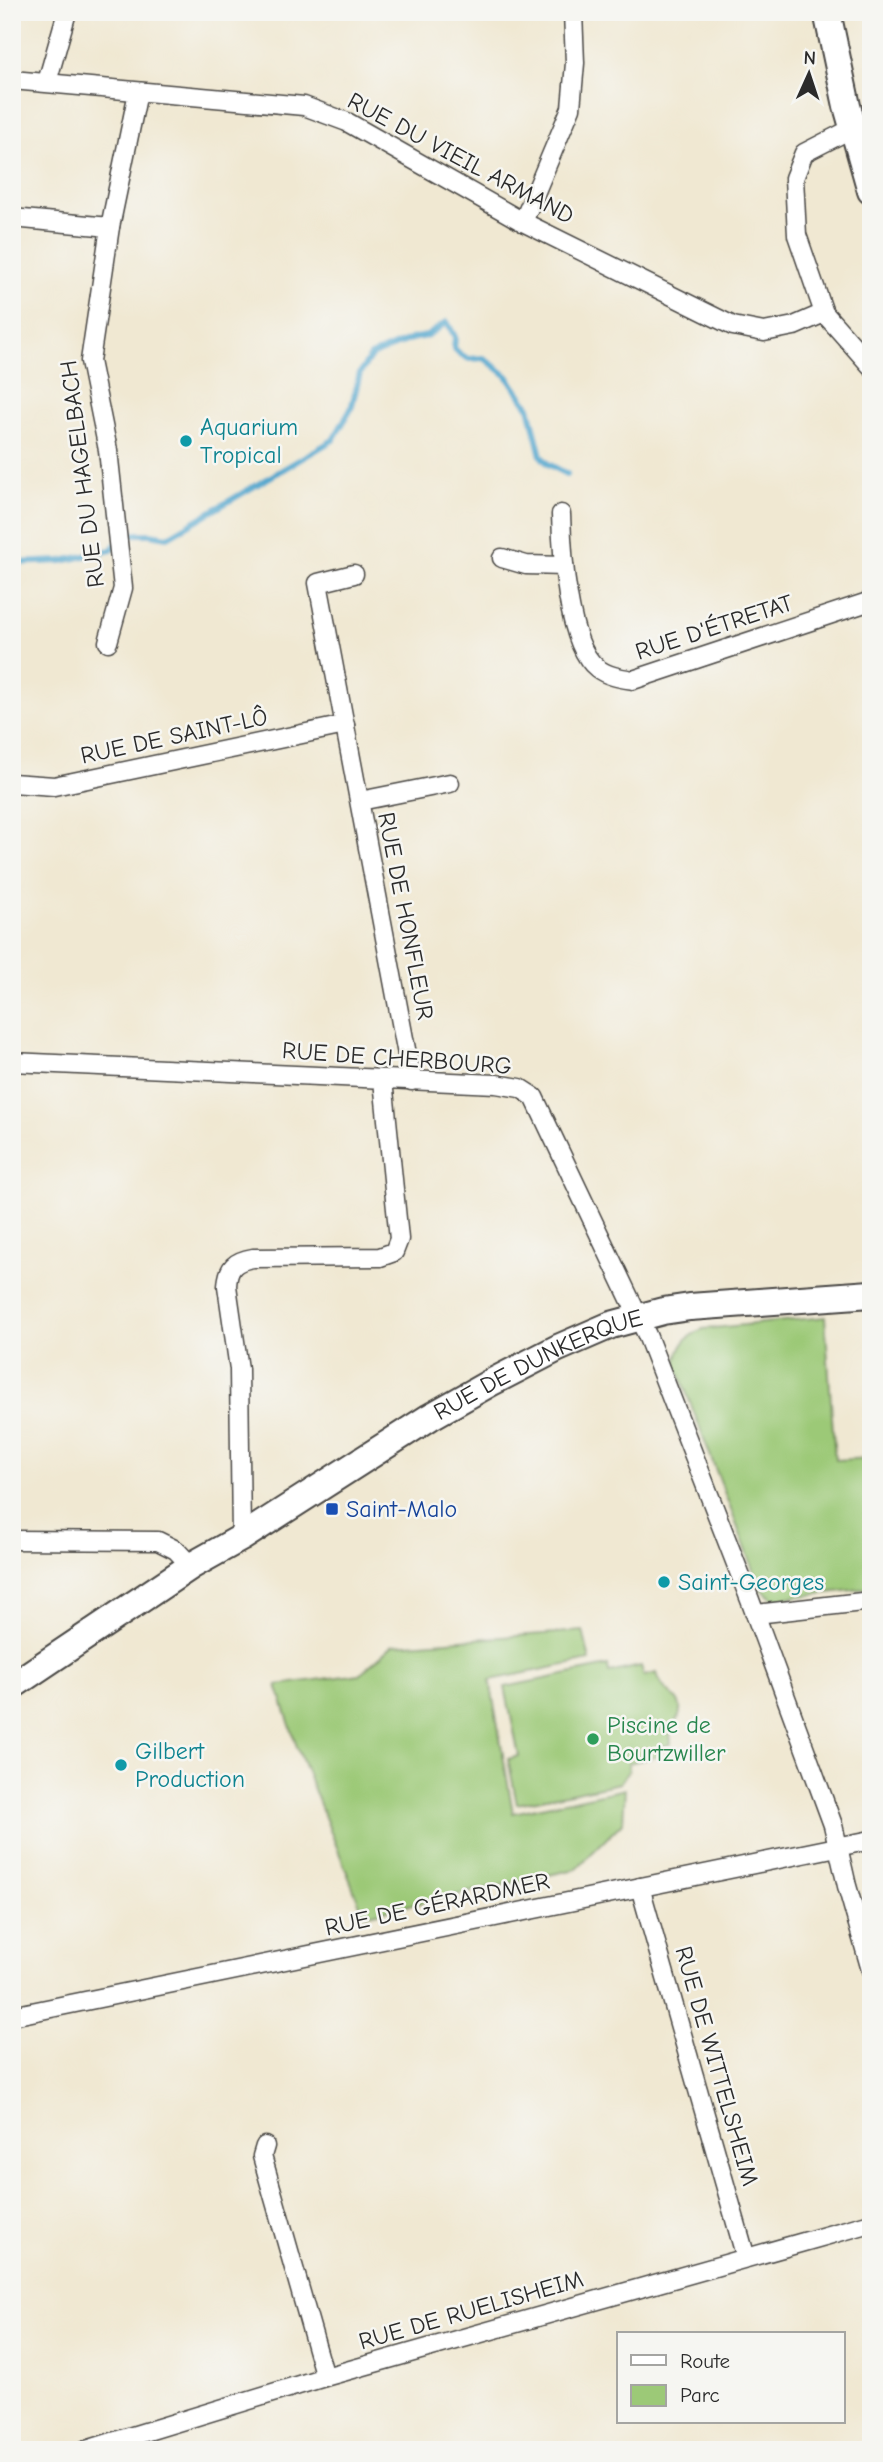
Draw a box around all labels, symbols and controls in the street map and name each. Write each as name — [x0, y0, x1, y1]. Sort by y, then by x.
north arrow — [774, 38, 844, 108]
text: N — [803, 47, 817, 69]
street label: RUE DU VIEIL ARMAND — [343, 86, 579, 230]
street label: RUE DU HAGELBACH — [54, 359, 110, 589]
place label: Aquarium Tropical — [200, 413, 298, 469]
marker: Aquarium Tropical — [178, 433, 194, 449]
street label: RUE D'ÉTRETAT — [632, 588, 797, 666]
street label: RUE DE SAINT-LÔ — [78, 702, 270, 770]
street label: RUE DE HONFLEUR — [372, 810, 440, 1022]
street label: RUE DE CHERBOURG — [281, 1036, 513, 1080]
street label: RUE DE DUNKERQUE — [429, 1303, 646, 1426]
place label: Saint-Malo — [346, 1495, 457, 1523]
marker: Saint-Malo — [324, 1501, 340, 1517]
place label: Saint-Georges — [678, 1568, 824, 1596]
marker: Saint-Georges — [656, 1574, 672, 1590]
place label: Piscine de Bourtzwiller — [607, 1711, 726, 1767]
marker: Piscine de Bourtzwiller — [585, 1731, 601, 1747]
place label: Gilbert Production — [135, 1737, 245, 1793]
marker: Gilbert Production — [113, 1757, 129, 1773]
street label: RUE DE GÉRARDMER — [322, 1866, 552, 1942]
street label: RUE DE WITTELSHEIM — [669, 1943, 765, 2189]
street label: RUE DE RUELISHEIM — [355, 2265, 587, 2355]
legend — [617, 2332, 844, 2424]
text: Route — [680, 2349, 730, 2373]
text: Parc — [680, 2383, 720, 2407]

